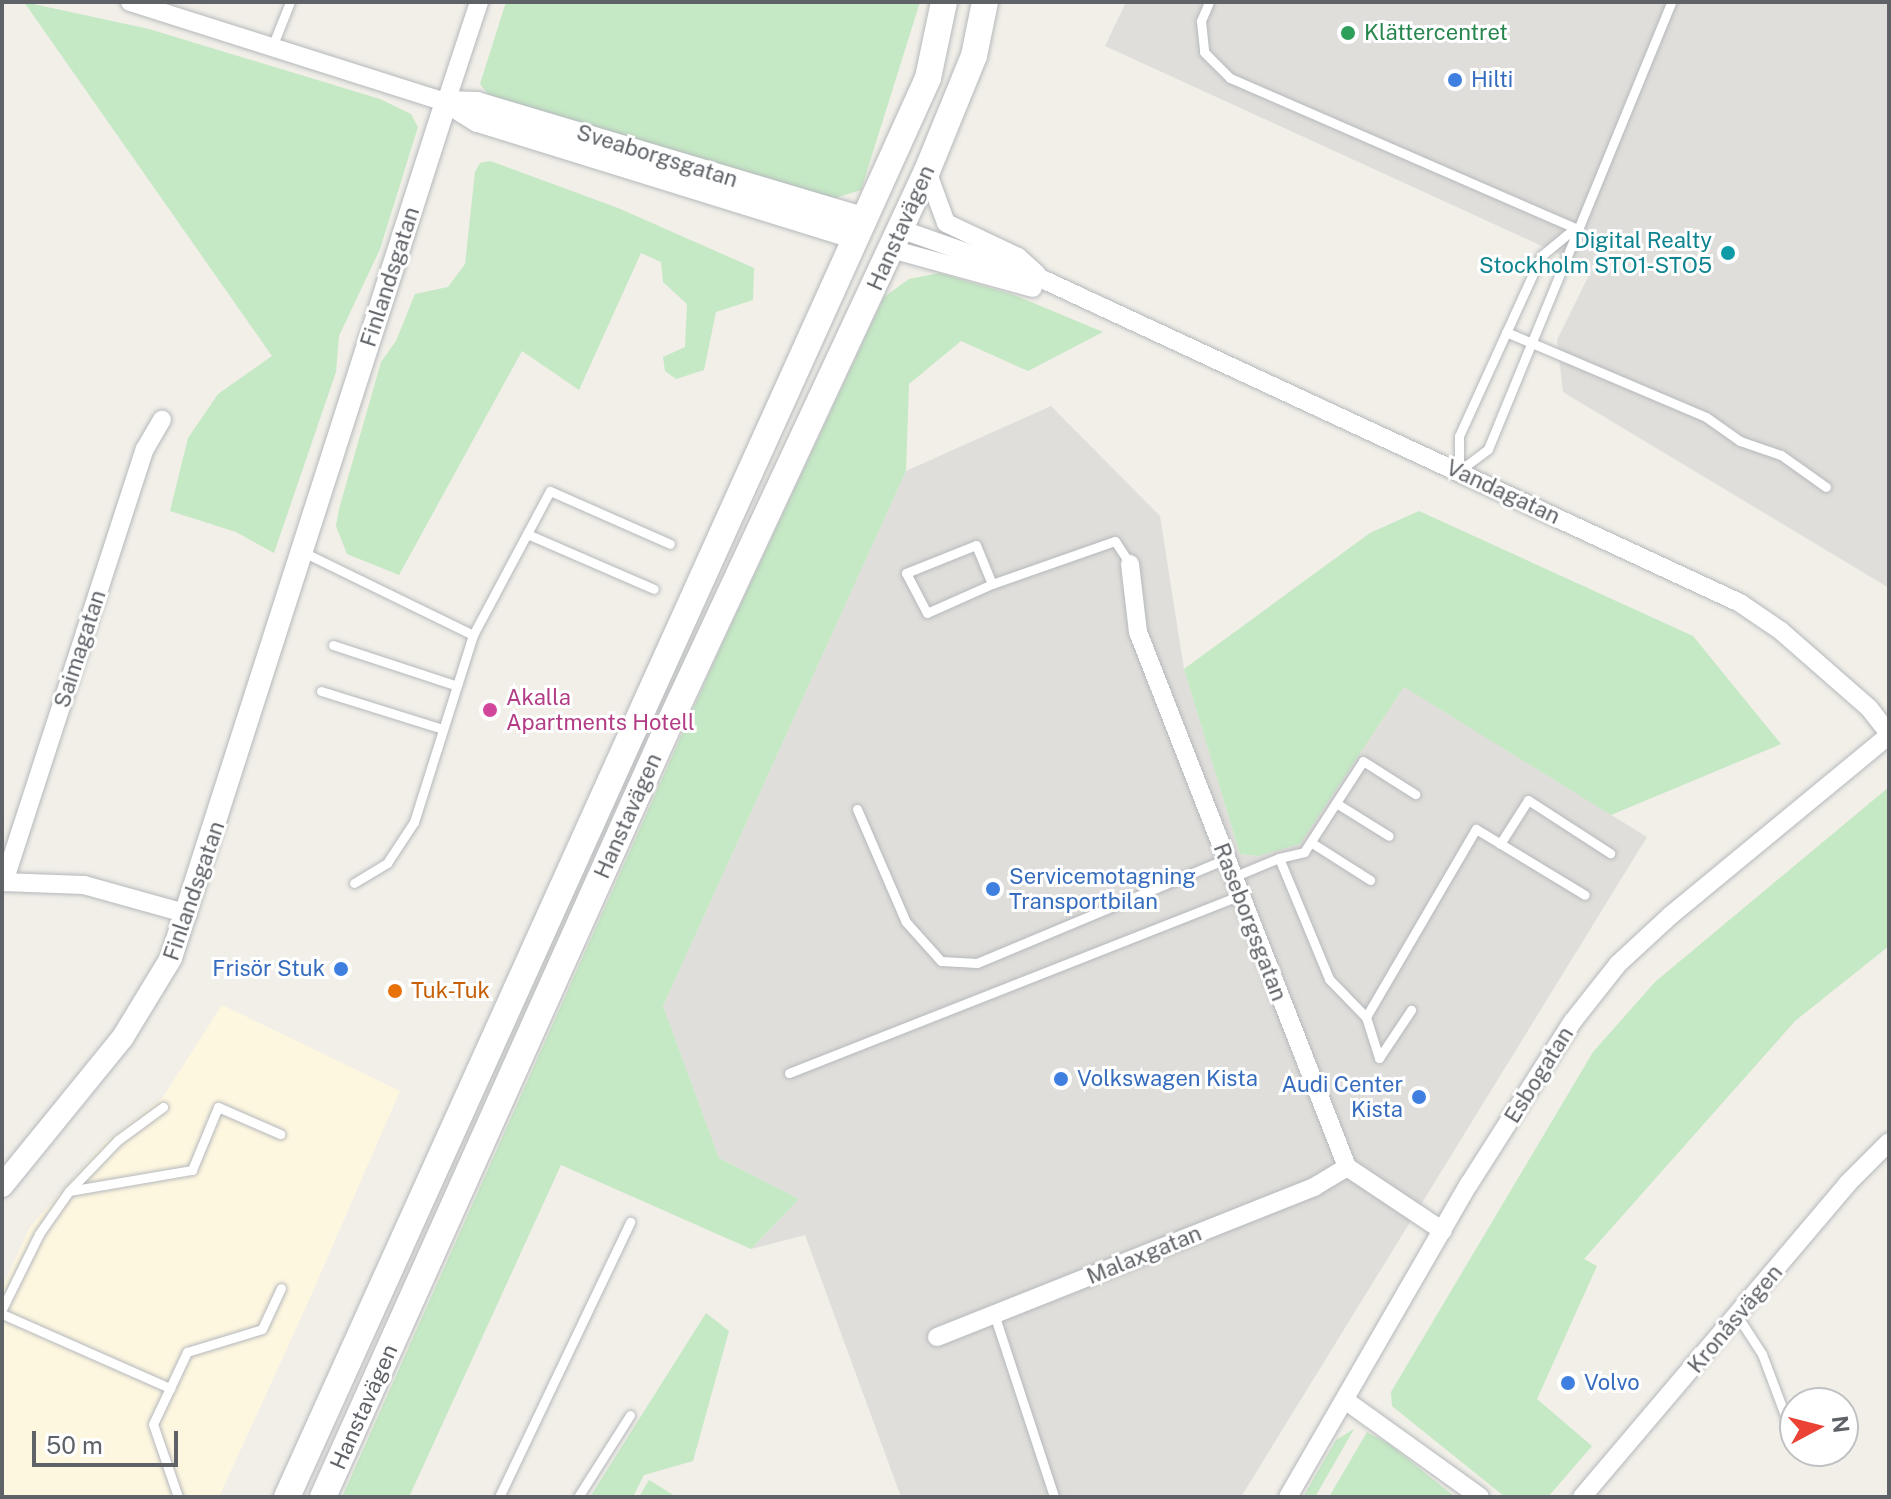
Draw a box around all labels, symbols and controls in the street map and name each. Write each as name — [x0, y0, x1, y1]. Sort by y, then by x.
place label: Klättercentret — [1364, 20, 1508, 46]
marker: Klättercentret — [1339, 24, 1357, 42]
place label: Hilti — [1471, 67, 1513, 93]
marker: Hilti — [1446, 71, 1464, 89]
street label: Sveaborgsgatan — [573, 119, 741, 193]
street label: Hanstavägen — [862, 161, 940, 295]
street label: Finlandsgatan — [355, 204, 425, 350]
place label: Digital Realty Stockholm STO1-STO5 — [1479, 227, 1712, 278]
marker: Digital Realty Stockholm STO1-STO5 — [1719, 244, 1737, 262]
street label: Vandagatan — [1442, 454, 1564, 530]
street label: Saimagatan — [49, 587, 111, 711]
place label: Akalla Apartments Hotell — [506, 684, 695, 736]
marker: Akalla Apartments Hotell — [481, 701, 499, 719]
street label: Hanstavägen — [589, 749, 667, 883]
street label: Finlandsgatan — [158, 818, 230, 964]
street label: Raseborgsgatan — [1208, 839, 1292, 1005]
place label: Servicemotagning Transportbilan — [1009, 863, 1196, 914]
marker: Servicemotagning Transportbilan — [984, 880, 1002, 898]
place label: Frisör Stuk — [212, 956, 325, 982]
marker: Frisör Stuk — [332, 960, 350, 978]
place label: Tuk-Tuk — [411, 978, 490, 1004]
marker: Tuk-Tuk — [386, 982, 404, 1000]
street label: Esbogatan — [1499, 1022, 1579, 1128]
place label: Volkswagen Kista — [1077, 1066, 1258, 1092]
marker: Volkswagen Kista — [1052, 1070, 1070, 1088]
place label: Audi Center Kista — [1282, 1071, 1403, 1122]
marker: Audi Center Kista — [1410, 1088, 1428, 1106]
street label: Malaxgatan — [1083, 1220, 1205, 1290]
street label: Kronåsvägen — [1682, 1260, 1788, 1378]
street label: Hanstavägen — [325, 1340, 403, 1474]
place label: Volvo — [1584, 1370, 1640, 1396]
marker: Volvo — [1559, 1374, 1577, 1392]
north arrow — [1779, 1387, 1859, 1467]
text: N — [1827, 1414, 1855, 1434]
scale bar — [36, 1415, 182, 1465]
text: 50 m — [46, 1431, 103, 1459]

